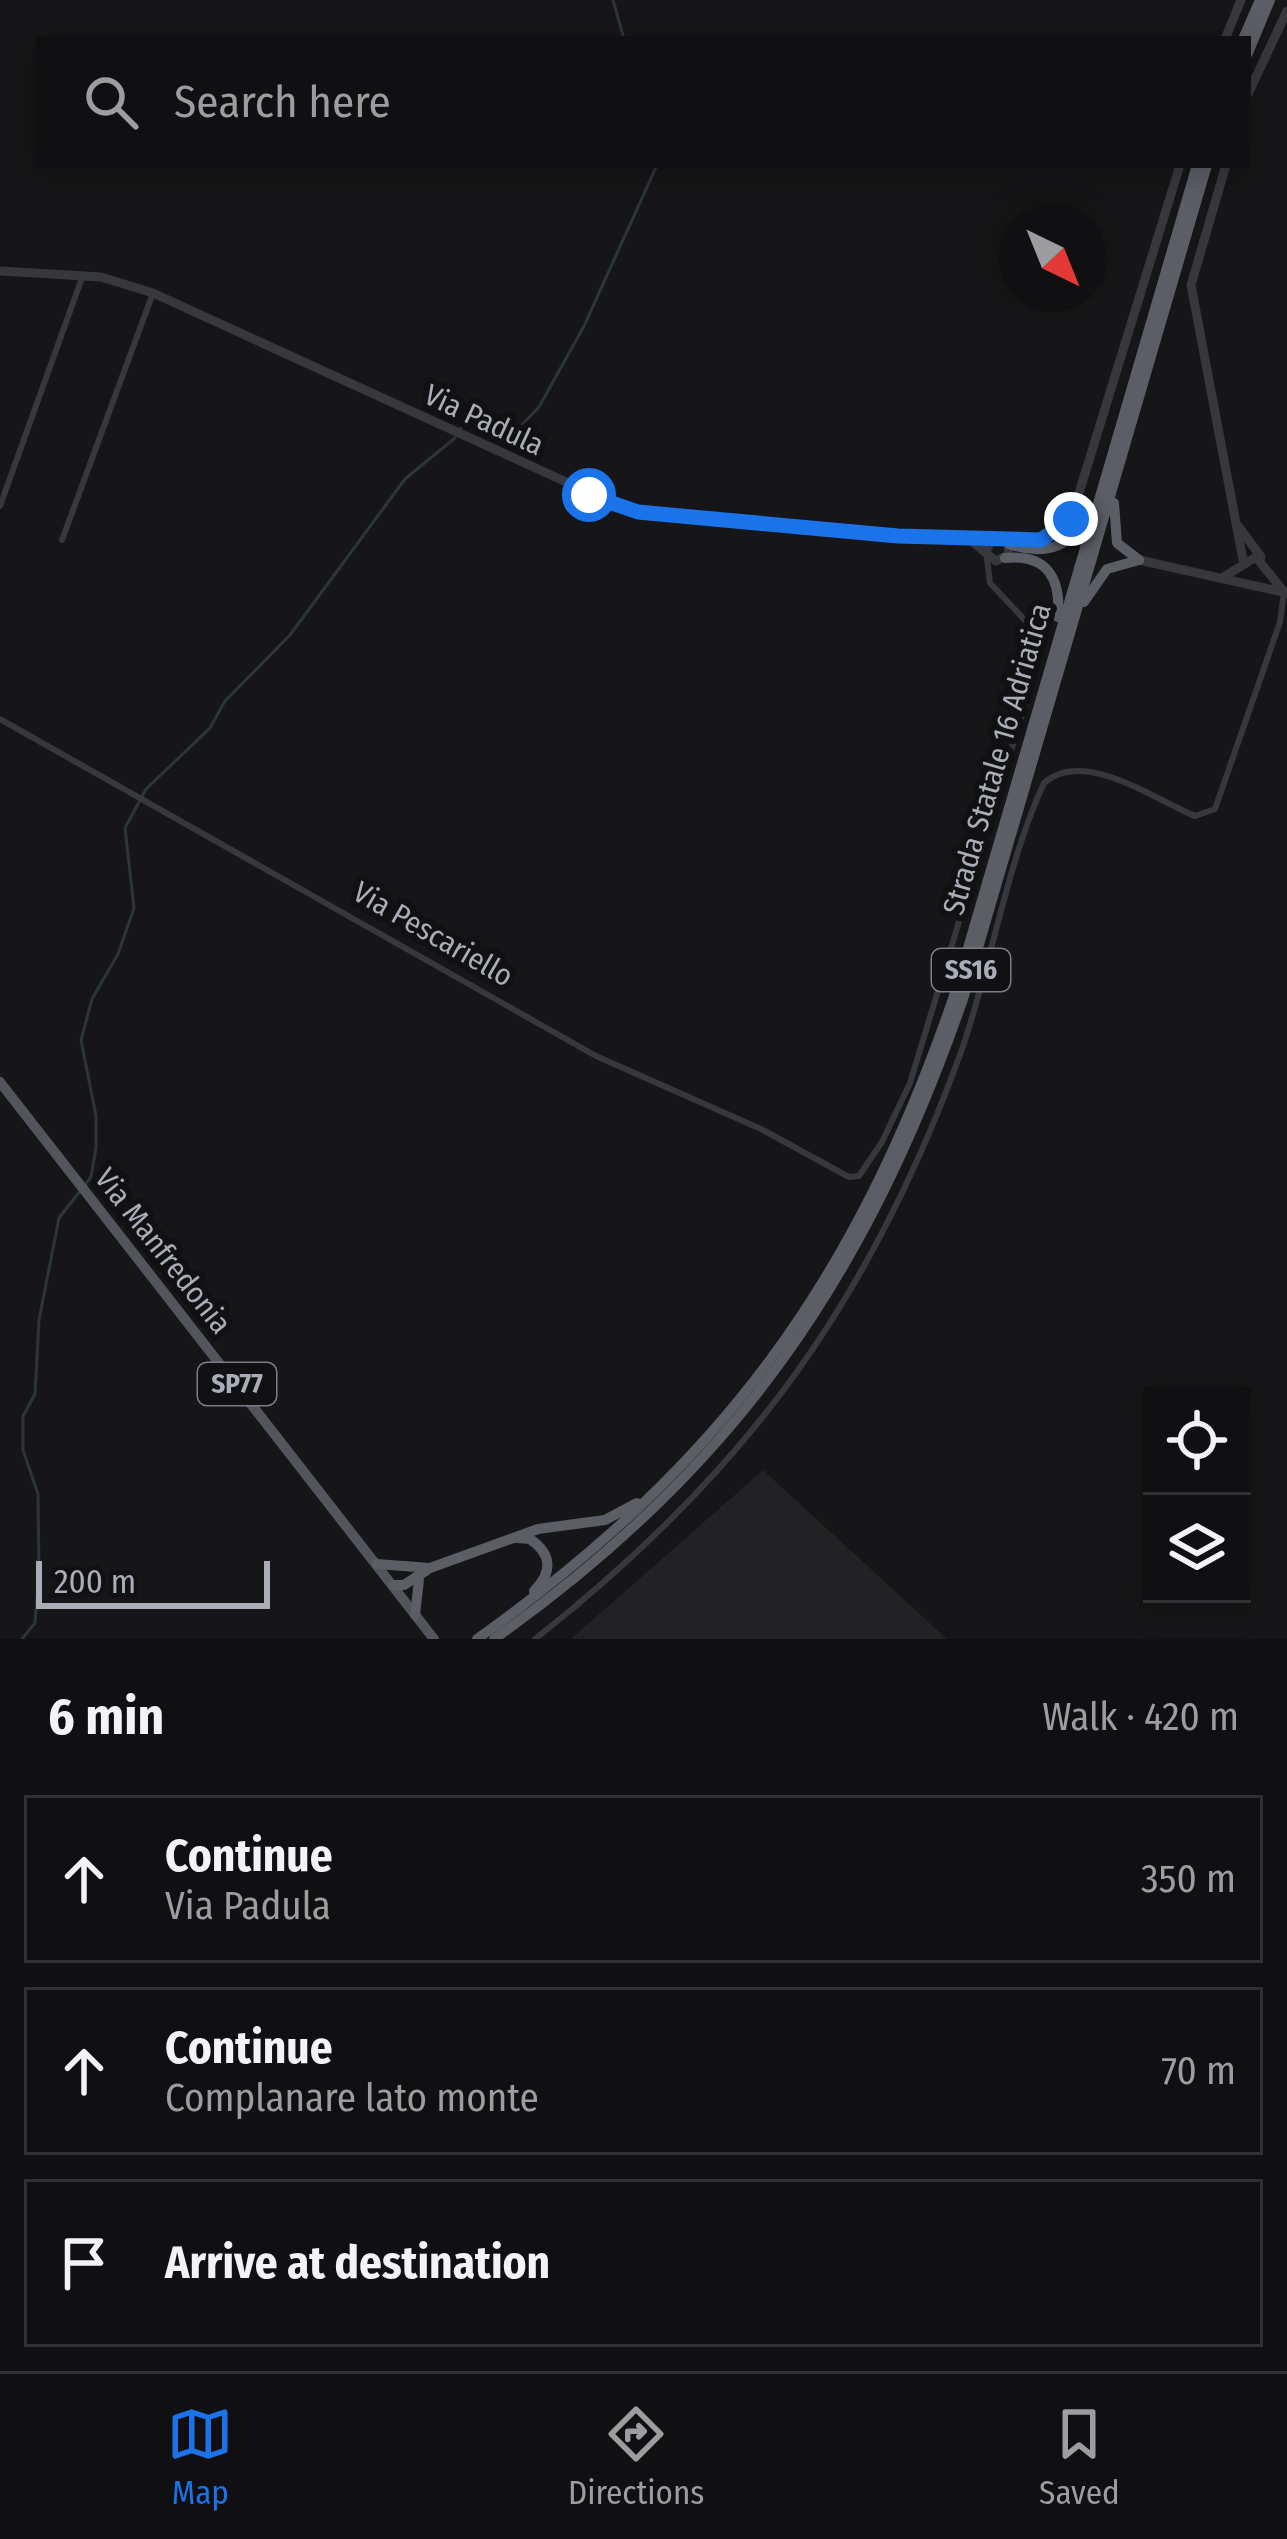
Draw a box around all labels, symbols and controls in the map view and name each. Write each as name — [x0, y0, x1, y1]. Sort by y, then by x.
search box — [36, 36, 1251, 168]
icon: search — [78, 69, 144, 135]
text: Search here — [174, 75, 391, 129]
north arrow — [999, 204, 1107, 312]
street label: Via Padula — [419, 377, 549, 463]
route start — [562, 468, 616, 522]
route end — [1044, 492, 1098, 546]
street label: Strada Statale 16 Adriatica — [935, 599, 1059, 919]
street label: Via Pescariello — [347, 874, 519, 994]
road number: SS16 — [932, 949, 1010, 991]
street label: Via Manfredonia — [87, 1161, 239, 1341]
road number: SP77 — [198, 1363, 276, 1405]
map controls — [1143, 1387, 1251, 1603]
button: locate — [1143, 1387, 1251, 1495]
button: layers — [1143, 1495, 1251, 1603]
scale bar — [36, 1555, 270, 1608]
text: 200 m — [54, 1562, 136, 1602]
text: 6 min — [48, 1686, 164, 1748]
text: Walk · 420 m — [1042, 1694, 1239, 1740]
text: Continue — [165, 1829, 333, 1883]
icon: ahead — [51, 1846, 117, 1912]
text: 350 m — [1141, 1856, 1236, 1902]
text: Via Padula — [165, 1883, 331, 1929]
text: Continue — [165, 2021, 333, 2075]
icon: ahead — [51, 2038, 117, 2104]
text: 70 m — [1161, 2048, 1236, 2094]
text: Complanare lato monte — [165, 2075, 539, 2121]
icon: arrive — [51, 2230, 117, 2296]
text: Arrive at destination — [165, 2236, 550, 2290]
tab: Map — [167, 2401, 233, 2513]
tab: Directions — [568, 2401, 704, 2513]
tab: Saved — [1039, 2401, 1120, 2513]

